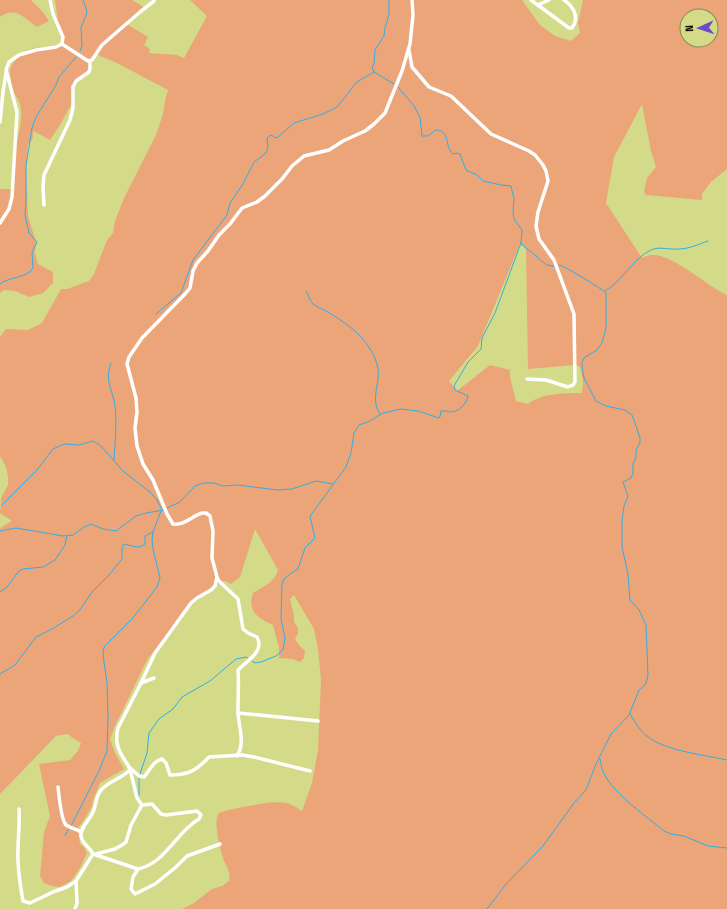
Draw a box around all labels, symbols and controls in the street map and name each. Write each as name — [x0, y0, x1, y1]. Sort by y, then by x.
north arrow — [679, 8, 719, 48]
text: N — [683, 25, 696, 32]

